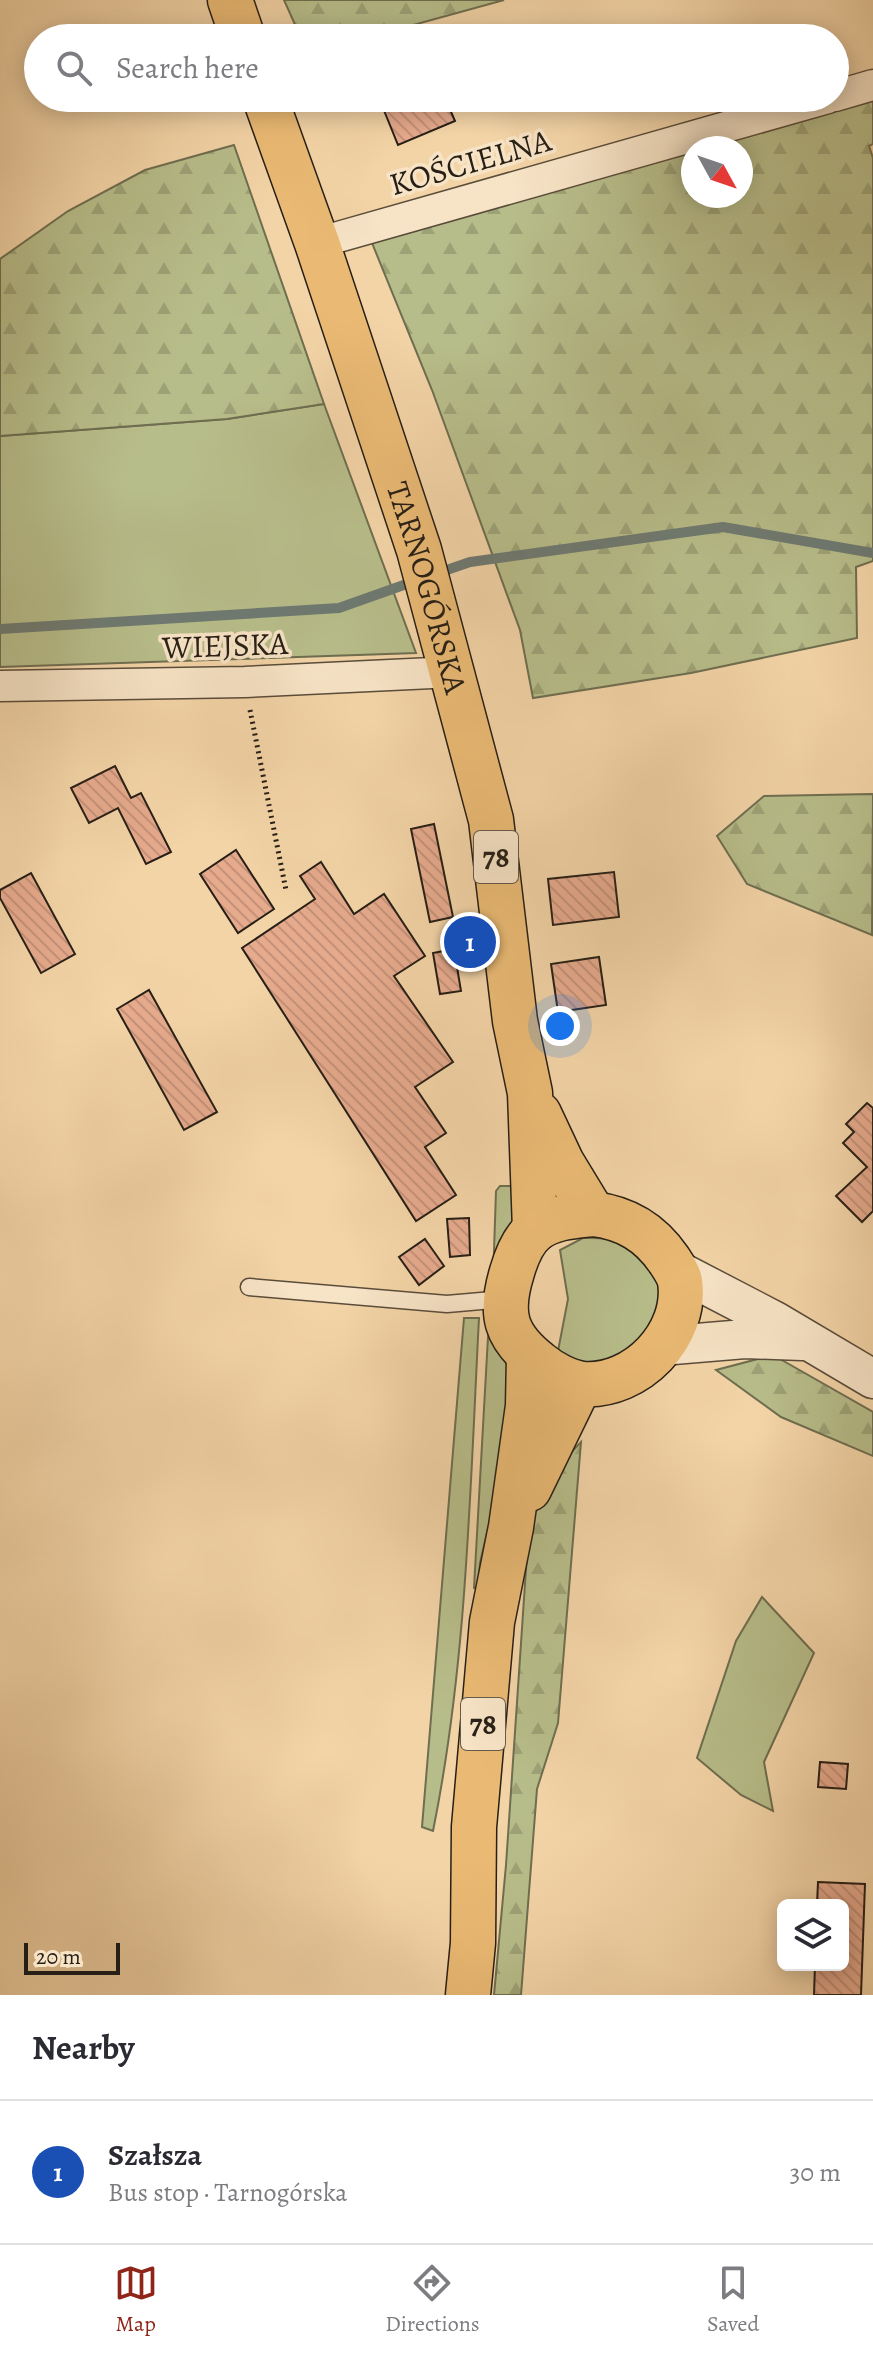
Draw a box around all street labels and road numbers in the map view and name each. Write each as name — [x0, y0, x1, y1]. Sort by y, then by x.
street label: KOŚCIELNA — [384, 118, 557, 206]
street label: TARNOGÓRSKA — [376, 476, 479, 700]
street label: WIEJSKA — [160, 621, 290, 669]
road number: 78 — [474, 831, 518, 883]
road number: 78 — [461, 1698, 505, 1750]

